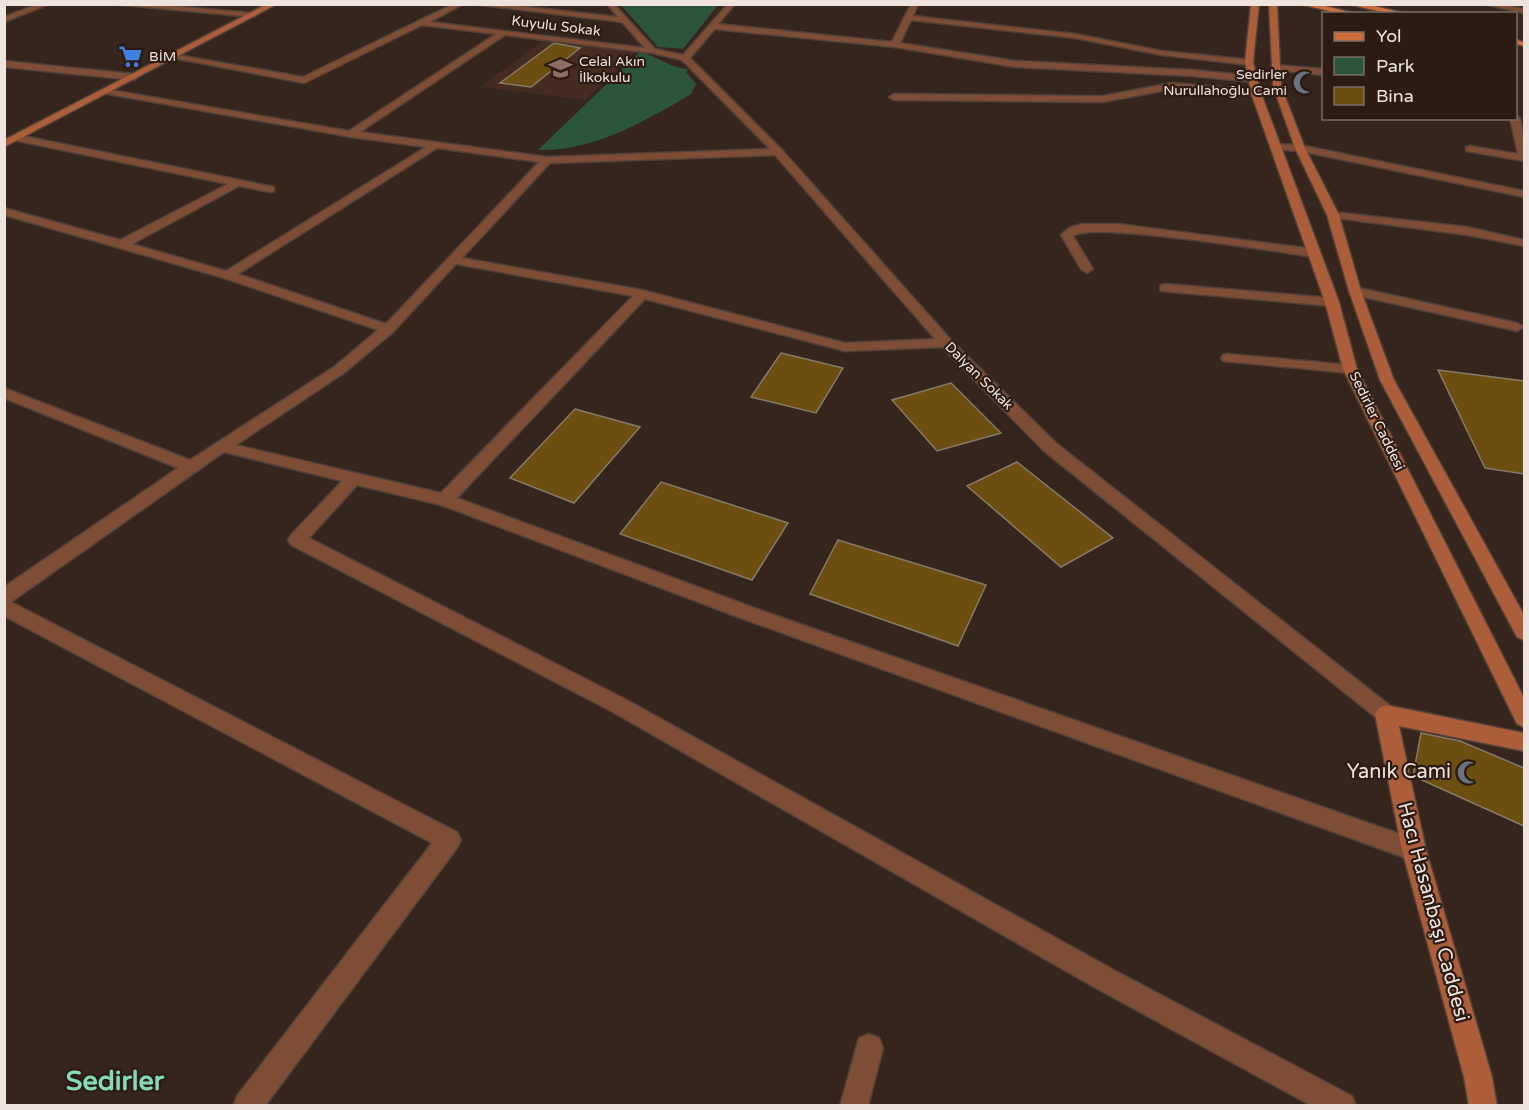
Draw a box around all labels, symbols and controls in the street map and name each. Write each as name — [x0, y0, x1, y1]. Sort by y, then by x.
street label: Kuyulu Sokak — [510, 12, 602, 40]
legend — [1322, 12, 1517, 120]
text: Yol — [1376, 25, 1402, 47]
supermarket icon: BİM — [118, 43, 144, 69]
place label: BİM — [149, 48, 176, 65]
place label: Celal Akın İlkokulu — [579, 53, 645, 86]
text: Park — [1376, 55, 1415, 77]
school or university icon: Celal Akın İlkokulu — [548, 56, 574, 82]
place label: Sedirler Nurullahoğlu Cami — [1163, 66, 1288, 99]
mosque icon: Sedirler Nurullahoğlu Cami — [1292, 69, 1318, 95]
text: Bina — [1376, 85, 1414, 107]
street label: Dalyan Sokak — [941, 338, 1017, 414]
street label: Sedirler Caddesi — [1346, 369, 1408, 473]
mosque icon: Yanık Cami — [1456, 759, 1482, 785]
place label: Yanık Cami — [1347, 760, 1451, 784]
street label: Hacı Hasanbaşı Caddesi — [1392, 800, 1474, 1024]
district label: Sedirler — [66, 1065, 165, 1098]

